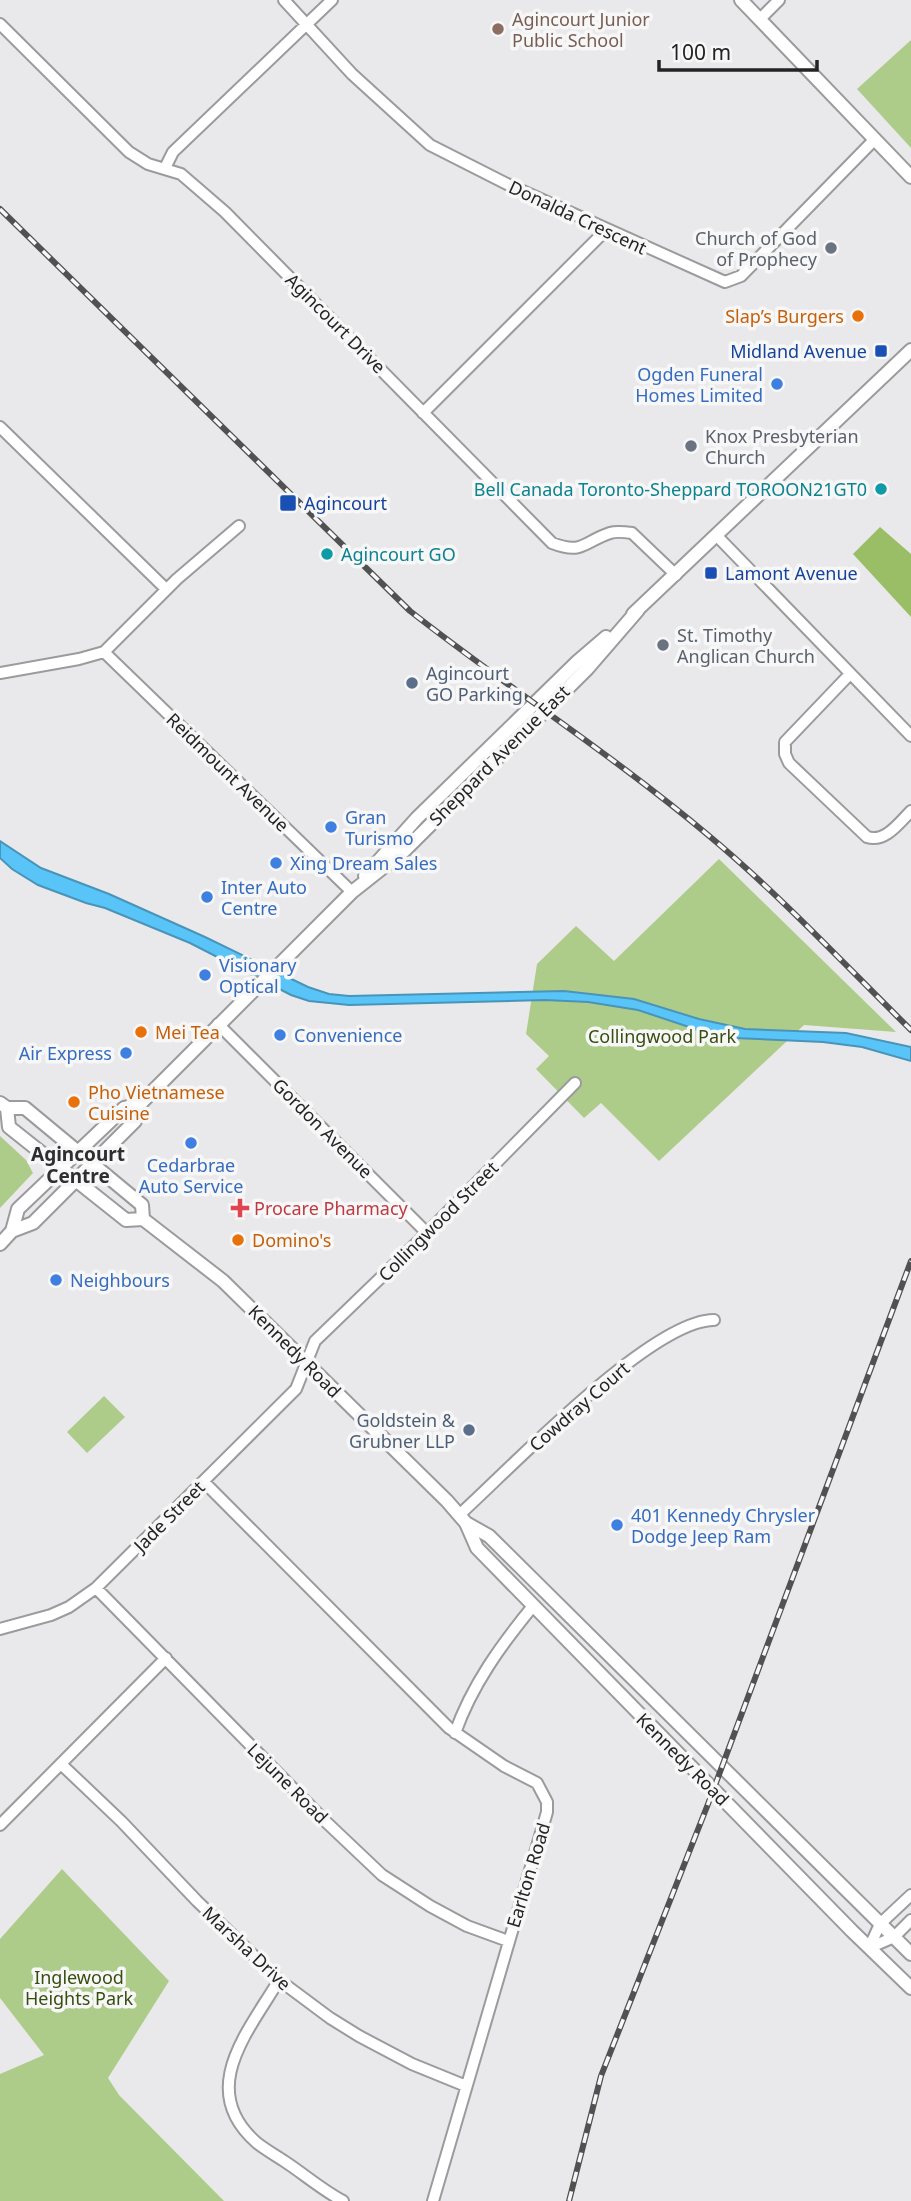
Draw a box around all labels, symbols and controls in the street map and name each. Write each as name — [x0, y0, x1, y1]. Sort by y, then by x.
place label: Agincourt Junior Public School — [512, 7, 650, 52]
marker: Agincourt Junior Public School — [490, 21, 506, 37]
scale bar — [659, 28, 816, 72]
text: 100 m — [670, 38, 731, 66]
street label: Donalda Crescent — [505, 175, 651, 260]
place label: Church of God of Prophecy — [695, 226, 818, 271]
marker: Church of God of Prophecy — [823, 240, 839, 256]
street label: Agincourt Drive — [281, 268, 391, 378]
place label: Slap’s Burgers — [725, 304, 844, 328]
marker: Slap’s Burgers — [850, 308, 866, 324]
place label: Midland Avenue — [730, 339, 867, 363]
marker: Midland Avenue — [873, 343, 889, 359]
place label: Ogden Funeral Homes Limited — [635, 362, 763, 407]
marker: Ogden Funeral Homes Limited — [769, 376, 785, 392]
place label: Knox Presbyterian Church — [705, 424, 859, 469]
marker: Knox Presbyterian Church — [683, 438, 699, 454]
place label: Bell Canada Toronto-Sheppard TOROON21GT0 — [474, 477, 867, 501]
marker: Bell Canada Toronto-Sheppard TOROON21GT0 — [873, 481, 889, 497]
place label: Agincourt — [304, 491, 387, 515]
marker: Agincourt — [278, 493, 298, 513]
place label: Agincourt GO — [341, 542, 456, 566]
marker: Agincourt GO — [319, 546, 335, 562]
place label: Lamont Avenue — [725, 561, 858, 585]
marker: Lamont Avenue — [703, 565, 719, 581]
place label: St. Timothy Anglican Church — [677, 623, 815, 668]
marker: St. Timothy Anglican Church — [655, 637, 671, 653]
place label: Agincourt GO Parking — [426, 661, 523, 706]
marker: Agincourt GO Parking — [404, 675, 420, 691]
street label: Sheppard Avenue East — [424, 679, 575, 830]
street label: Reidmount Avenue — [162, 707, 294, 837]
place label: Gran Turismo — [345, 805, 414, 850]
marker: Gran Turismo — [323, 819, 339, 835]
place label: Xing Dream Sales — [290, 851, 437, 875]
marker: Xing Dream Sales — [268, 855, 284, 871]
place label: Inter Auto Centre — [221, 875, 307, 920]
marker: Inter Auto Centre — [199, 889, 215, 905]
place label: Visionary Optical — [219, 953, 297, 998]
marker: Visionary Optical — [197, 967, 213, 983]
place label: Mei Tea — [155, 1020, 220, 1044]
place label: Convenience — [294, 1023, 403, 1047]
marker: Mei Tea — [133, 1024, 149, 1040]
park label: Collingwood Park — [588, 1024, 736, 1048]
marker: Convenience — [272, 1027, 288, 1043]
place label: Air Express — [19, 1041, 112, 1065]
marker: Air Express — [118, 1045, 134, 1061]
street label: Gordon Avenue — [268, 1073, 378, 1183]
place label: Pho Vietnamese Cuisine — [88, 1080, 225, 1125]
marker: Pho Vietnamese Cuisine — [66, 1094, 82, 1110]
marker: Cedarbrae Auto Service — [183, 1135, 199, 1151]
district label: Agincourt Centre — [31, 1141, 125, 1189]
place label: Cedarbrae Auto Service — [139, 1153, 243, 1198]
street label: Collingwood Street — [373, 1155, 504, 1286]
place label: Procare Pharmacy — [254, 1196, 409, 1220]
marker: Procare Pharmacy — [232, 1200, 248, 1216]
place label: Domino's — [252, 1228, 331, 1252]
marker: Domino's — [230, 1232, 246, 1248]
place label: Neighbours — [70, 1268, 170, 1292]
marker: Neighbours — [48, 1272, 64, 1288]
street label: Kennedy Road — [243, 1299, 347, 1403]
street label: Cowdray Court — [524, 1355, 635, 1456]
place label: Goldstein & Grubner LLP — [349, 1408, 456, 1453]
marker: Goldstein & Grubner LLP — [461, 1422, 477, 1438]
street label: Jade Street — [127, 1475, 210, 1558]
place label: 401 Kennedy Chrysler Dodge Jeep Ram — [631, 1503, 816, 1548]
marker: 401 Kennedy Chrysler Dodge Jeep Ram — [609, 1517, 625, 1533]
street label: Kennedy Road — [631, 1707, 735, 1811]
street label: Lejune Road — [243, 1738, 333, 1828]
street label: Earlton Road — [501, 1820, 555, 1930]
street label: Marsha Drive — [198, 1901, 296, 1995]
park label: Inglewood Heights Park — [25, 1965, 133, 2010]

